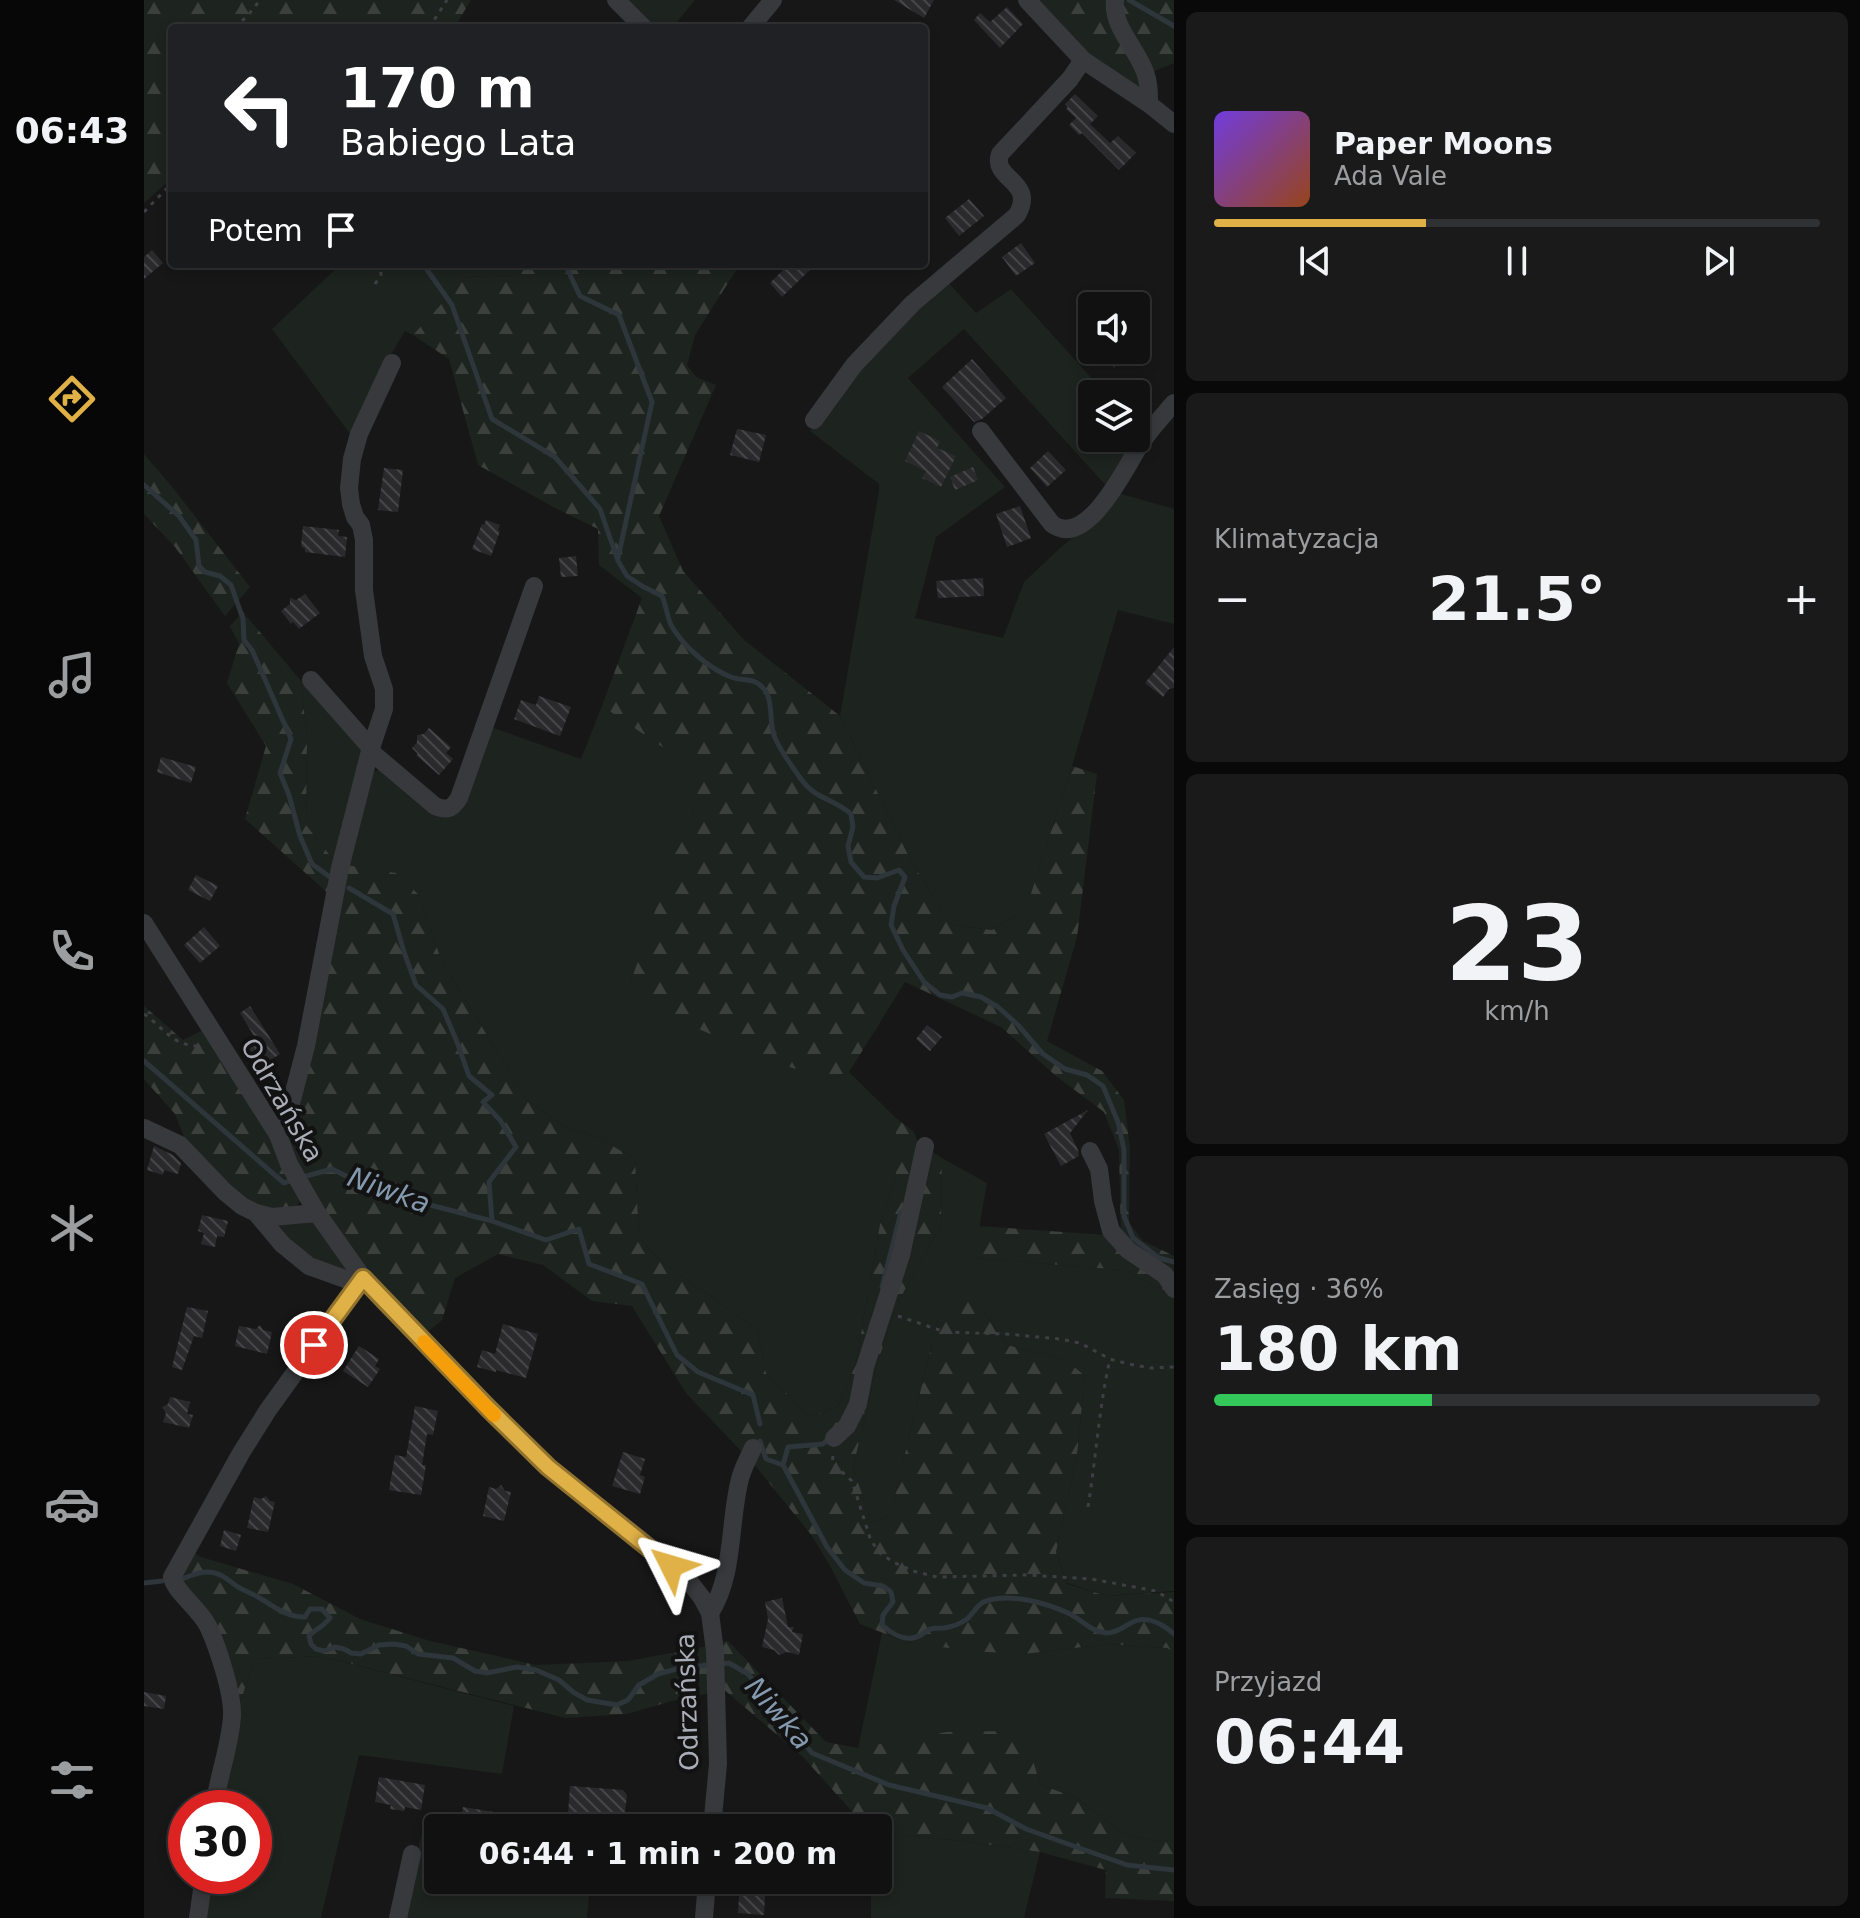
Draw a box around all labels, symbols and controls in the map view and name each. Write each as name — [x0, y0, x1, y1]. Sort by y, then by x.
text: 170 m — [340, 55, 535, 120]
icon: left — [208, 56, 312, 160]
text: 06:43 — [15, 110, 129, 151]
text: Babiego Lata — [340, 122, 576, 163]
text: Paper Moons — [1334, 126, 1553, 161]
text: Ada Vale — [1334, 161, 1447, 191]
icon: arrive — [319, 208, 363, 252]
text: Potem — [208, 213, 303, 248]
icon: previous — [1293, 239, 1337, 283]
icon: pause — [1495, 239, 1539, 283]
icon: next — [1697, 239, 1741, 283]
map controls — [1078, 292, 1150, 452]
button: sound — [1078, 292, 1150, 364]
icon: directions — [44, 371, 100, 427]
button: layers — [1078, 380, 1150, 452]
text: Klimatyzacja — [1214, 524, 1379, 554]
text: 21.5° — [1428, 564, 1606, 634]
text: − — [1214, 573, 1251, 624]
text: + — [1783, 573, 1820, 624]
icon: music — [44, 647, 100, 703]
text: 23 — [1445, 883, 1589, 1005]
icon: phone — [44, 923, 100, 979]
text: km/h — [1484, 996, 1550, 1026]
street label: Odrzańska — [235, 1033, 329, 1167]
water label: Niwka — [343, 1160, 434, 1221]
icon: climate — [44, 1200, 100, 1256]
text: Zasięg · 36% — [1214, 1274, 1384, 1304]
pin — [280, 1311, 348, 1379]
text: 180 km — [1214, 1314, 1463, 1384]
icon: arrive — [292, 1323, 336, 1367]
icon: car — [44, 1476, 100, 1532]
position arrow — [629, 1524, 713, 1608]
street label: Odrzańska — [670, 1633, 704, 1771]
text: Przyjazd — [1214, 1667, 1322, 1697]
water label: Niwka — [738, 1670, 819, 1756]
text: 06:44 — [1214, 1707, 1405, 1777]
icon: filters — [44, 1752, 100, 1808]
speed limit sign: 30 — [168, 1790, 272, 1894]
text: 06:44 · 1 min · 200 m — [479, 1836, 837, 1871]

